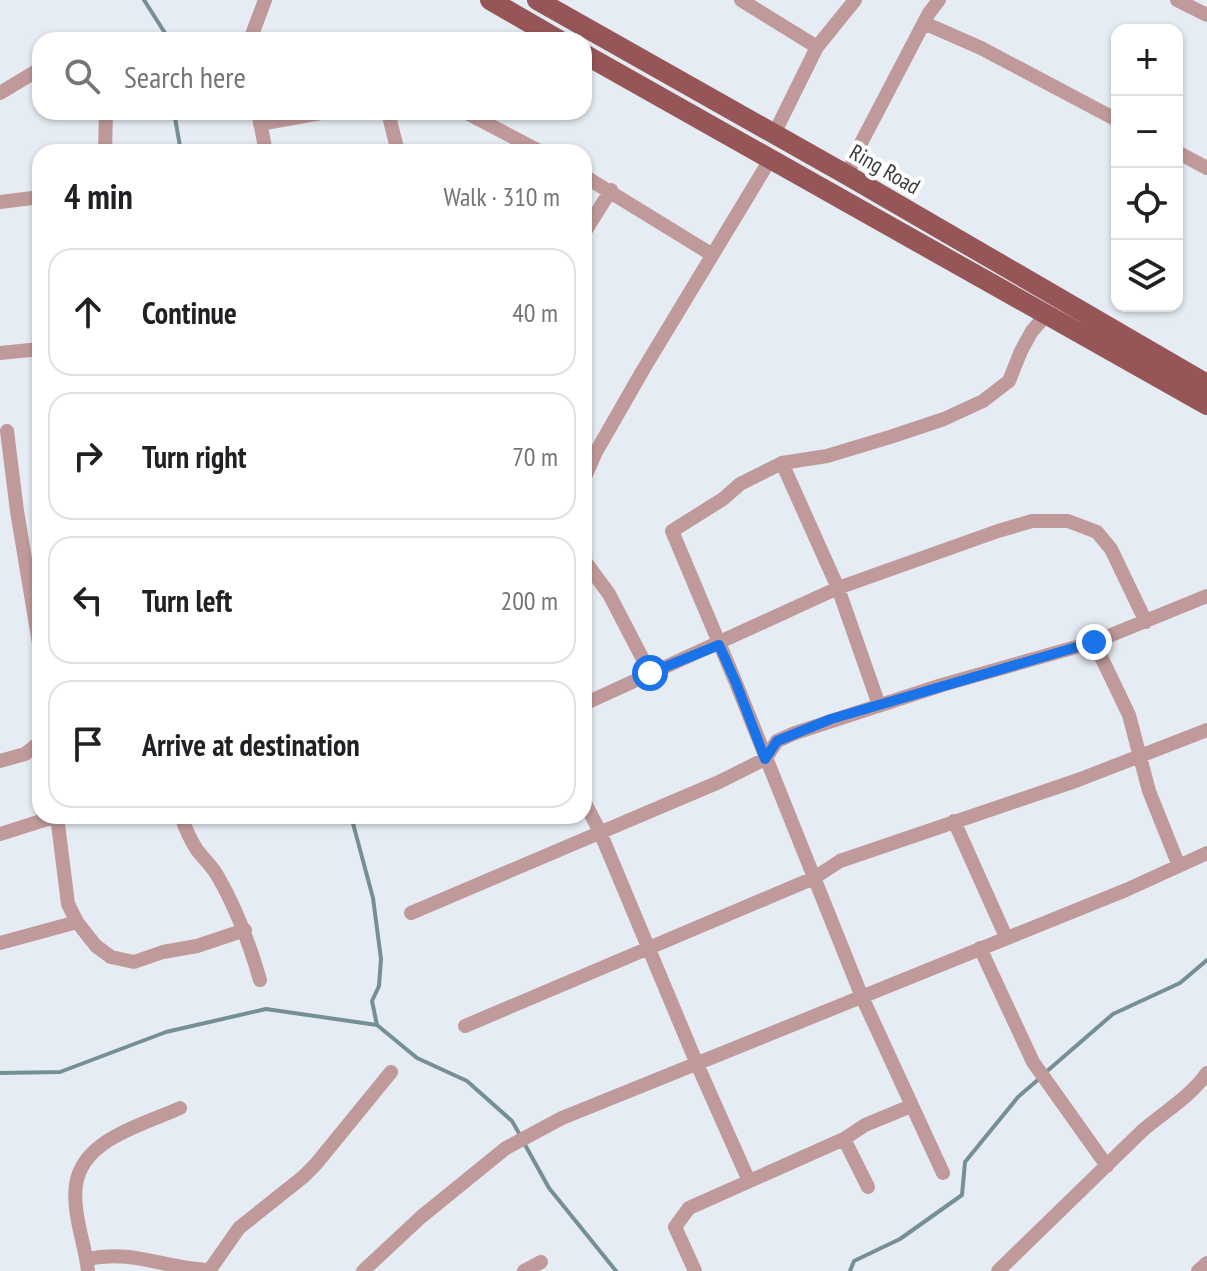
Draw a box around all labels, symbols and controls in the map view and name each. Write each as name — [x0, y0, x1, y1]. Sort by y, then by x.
map controls — [1111, 24, 1183, 312]
button: + — [1111, 24, 1183, 96]
search box — [32, 32, 592, 120]
icon: search — [60, 54, 104, 98]
text: Search here — [124, 57, 246, 96]
button: − — [1111, 96, 1183, 168]
street label: Ring Road — [845, 138, 925, 200]
button: locate — [1111, 168, 1183, 240]
text: 4 min — [64, 174, 133, 218]
text: Walk · 310 m — [443, 180, 560, 213]
button: layers — [1111, 240, 1183, 312]
icon: ahead — [66, 290, 110, 334]
text: Continue — [142, 293, 237, 332]
text: 40 m — [512, 296, 558, 329]
icon: right — [66, 434, 110, 478]
text: Turn right — [142, 437, 246, 476]
text: 70 m — [512, 440, 558, 473]
icon: left — [66, 578, 110, 622]
text: Turn left — [142, 581, 232, 620]
text: 200 m — [500, 584, 558, 617]
route end — [1076, 624, 1112, 660]
route start — [632, 655, 668, 691]
icon: arrive — [66, 722, 110, 766]
text: Arrive at destination — [142, 725, 360, 764]

